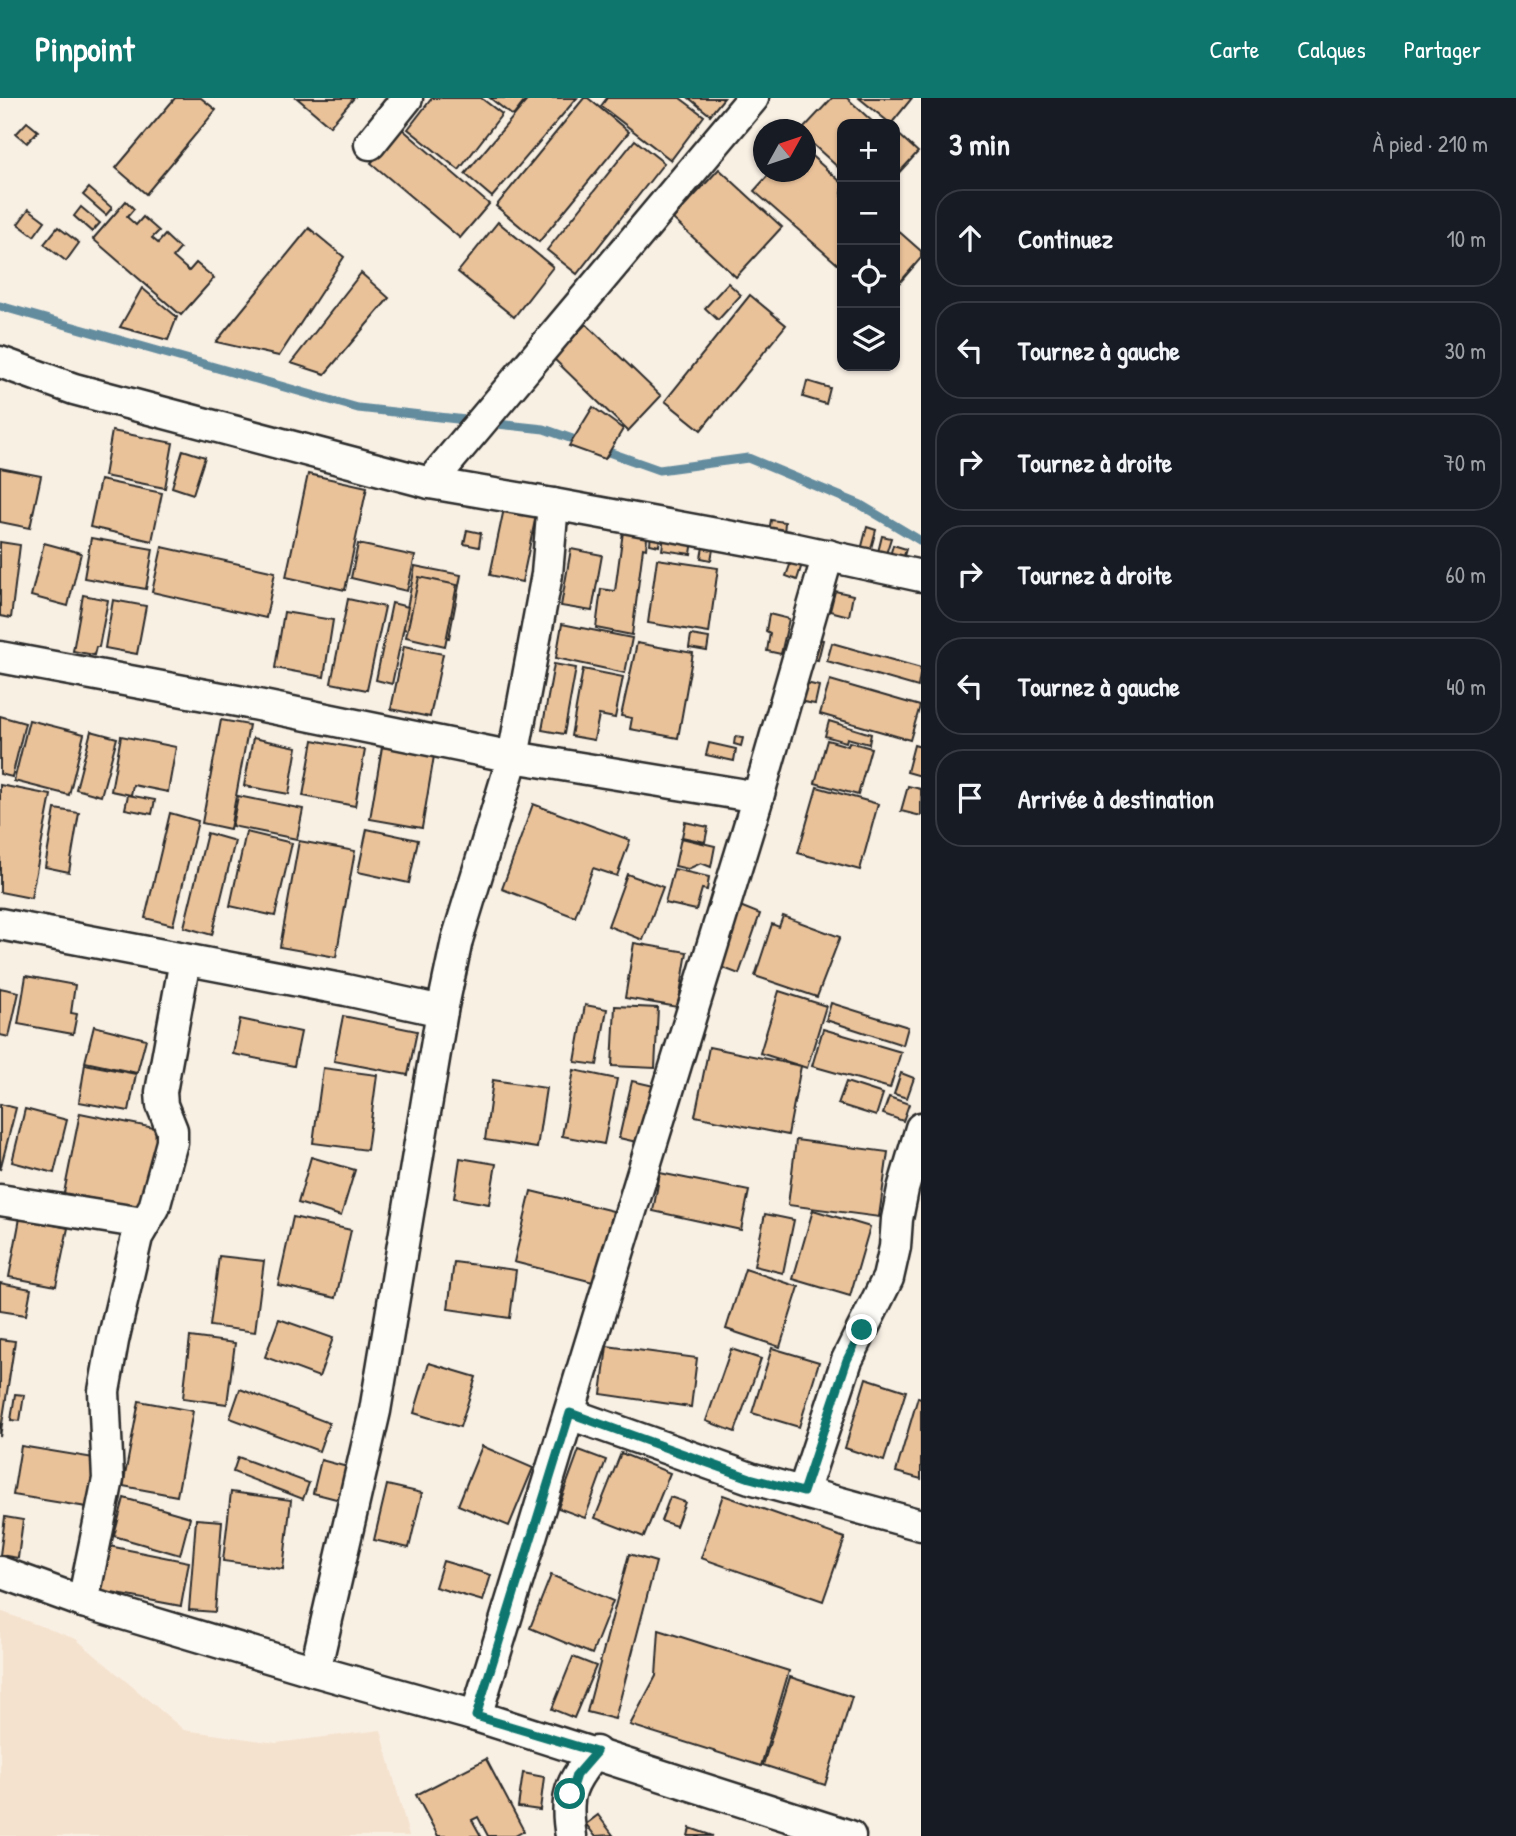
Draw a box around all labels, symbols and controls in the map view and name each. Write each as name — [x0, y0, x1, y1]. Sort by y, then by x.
text: Pinpoint — [35, 27, 134, 71]
text: Carte — [1210, 33, 1259, 65]
text: Calques — [1297, 33, 1366, 65]
text: Partager — [1404, 33, 1481, 65]
north arrow — [753, 119, 816, 182]
map controls — [837, 119, 900, 371]
button: + — [837, 119, 900, 182]
text: 3 min — [949, 124, 1010, 164]
text: À pied · 210 m — [1373, 128, 1488, 159]
button: − — [837, 182, 900, 245]
icon: ahead — [951, 219, 989, 257]
text: Continuez — [1018, 221, 1113, 256]
text: 10 m — [1446, 223, 1486, 254]
button: locate — [837, 245, 900, 308]
button: layers — [837, 308, 900, 371]
icon: left — [951, 331, 989, 369]
text: Tournez à gauche — [1018, 333, 1180, 368]
text: 30 m — [1444, 335, 1486, 366]
icon: right — [951, 443, 989, 481]
text: Tournez à droite — [1018, 445, 1172, 480]
text: 70 m — [1443, 447, 1486, 478]
icon: right — [951, 555, 989, 593]
text: Tournez à droite — [1018, 557, 1172, 592]
text: 60 m — [1446, 559, 1486, 590]
icon: left — [951, 667, 989, 705]
text: Tournez à gauche — [1018, 669, 1180, 704]
text: 40 m — [1446, 671, 1486, 702]
icon: arrive — [951, 779, 989, 817]
text: Arrivée à destination — [1018, 781, 1214, 816]
route end — [846, 1314, 877, 1345]
route start — [554, 1778, 585, 1809]

